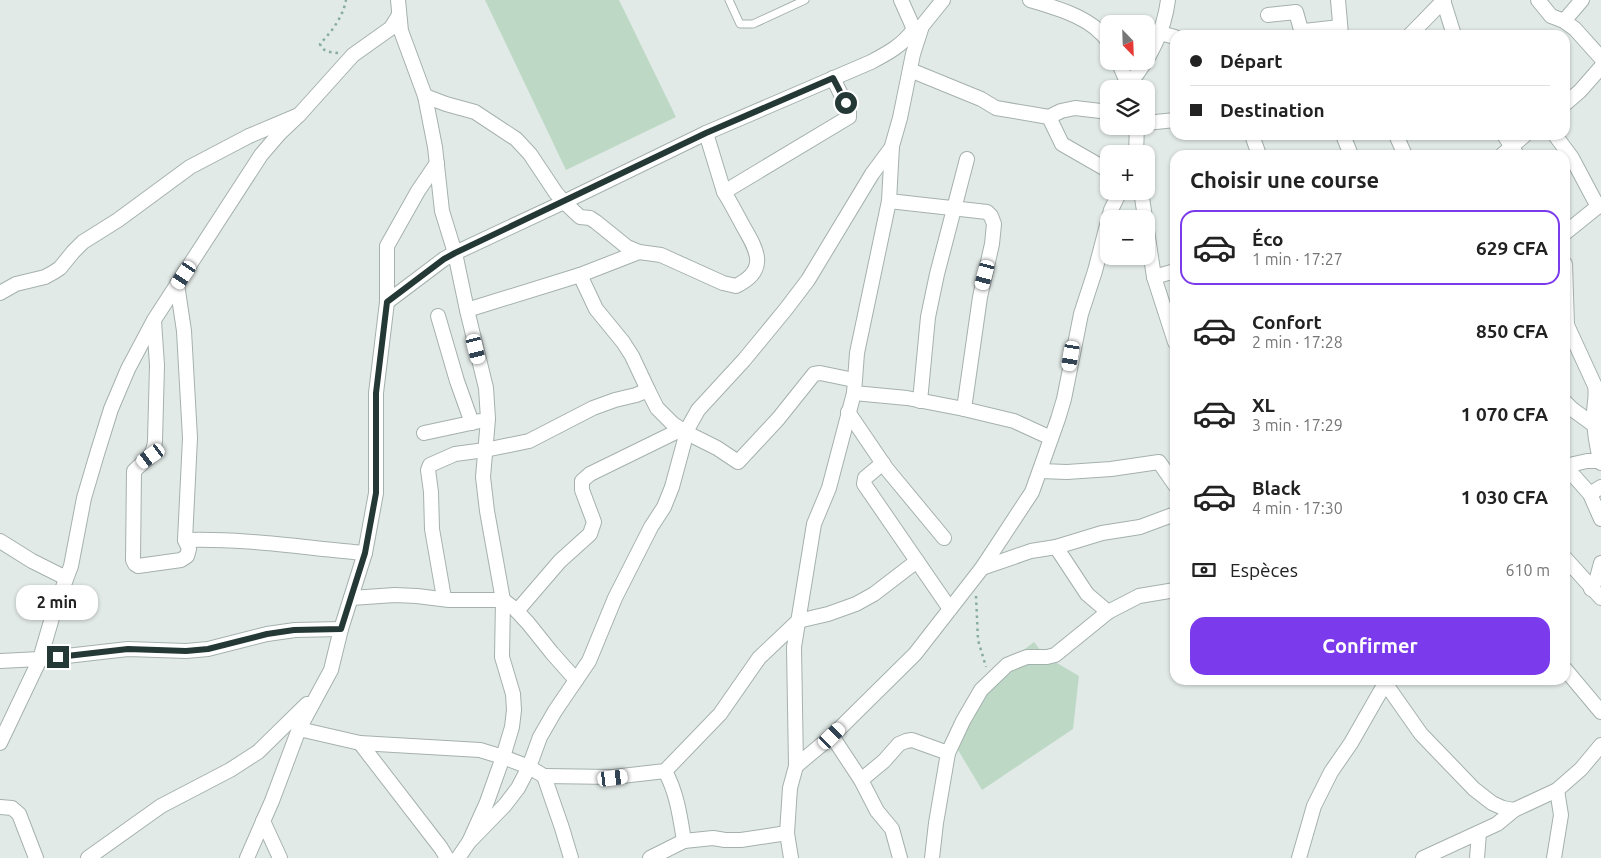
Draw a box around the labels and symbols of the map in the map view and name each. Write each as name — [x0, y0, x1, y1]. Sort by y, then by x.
north arrow — [1100, 15, 1155, 70]
route start — [835, 92, 857, 114]
car — [169, 258, 198, 292]
car — [973, 259, 996, 291]
car — [465, 333, 486, 365]
car — [1061, 340, 1080, 372]
car — [134, 441, 167, 471]
callout: 2 min — [17, 584, 99, 620]
route end — [47, 646, 69, 668]
car — [815, 720, 848, 752]
car — [597, 769, 628, 787]

